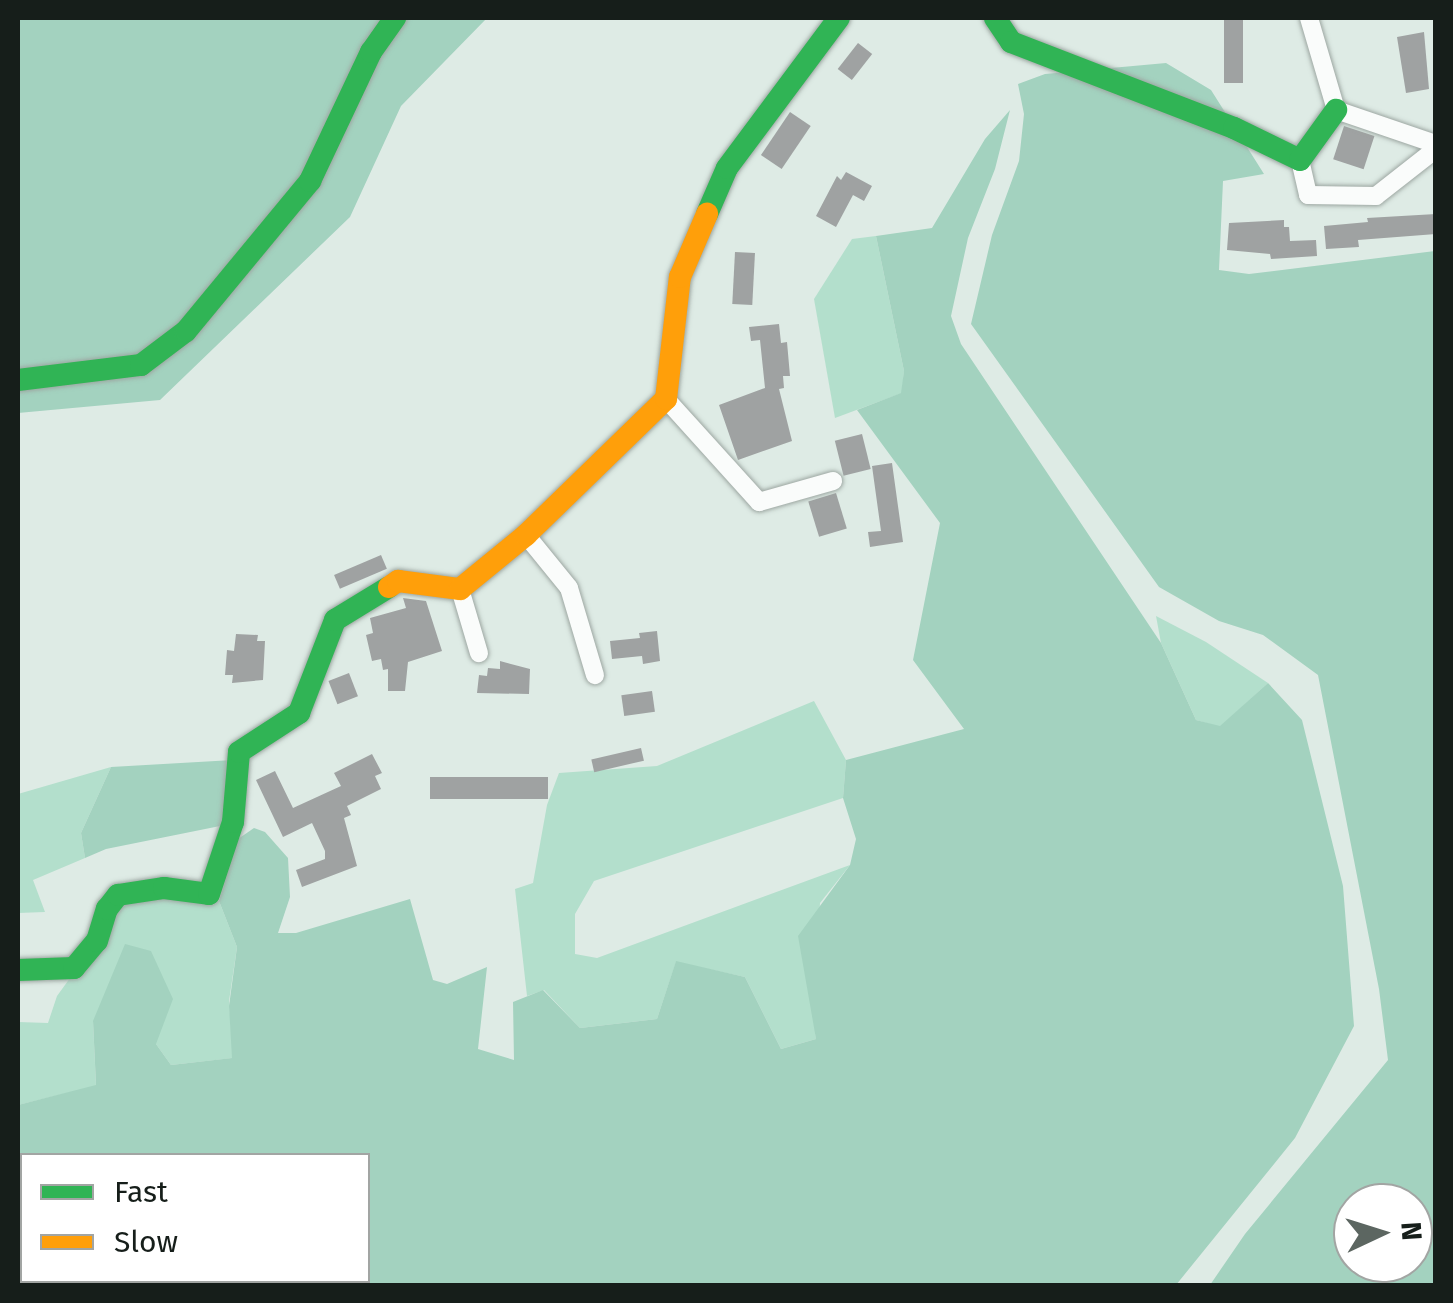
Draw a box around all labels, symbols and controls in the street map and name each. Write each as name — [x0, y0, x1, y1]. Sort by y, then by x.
legend — [20, 1153, 370, 1283]
text: Fast — [114, 1174, 168, 1210]
north arrow — [1333, 1183, 1433, 1283]
text: N — [1394, 1221, 1429, 1241]
text: Slow — [114, 1224, 178, 1260]

